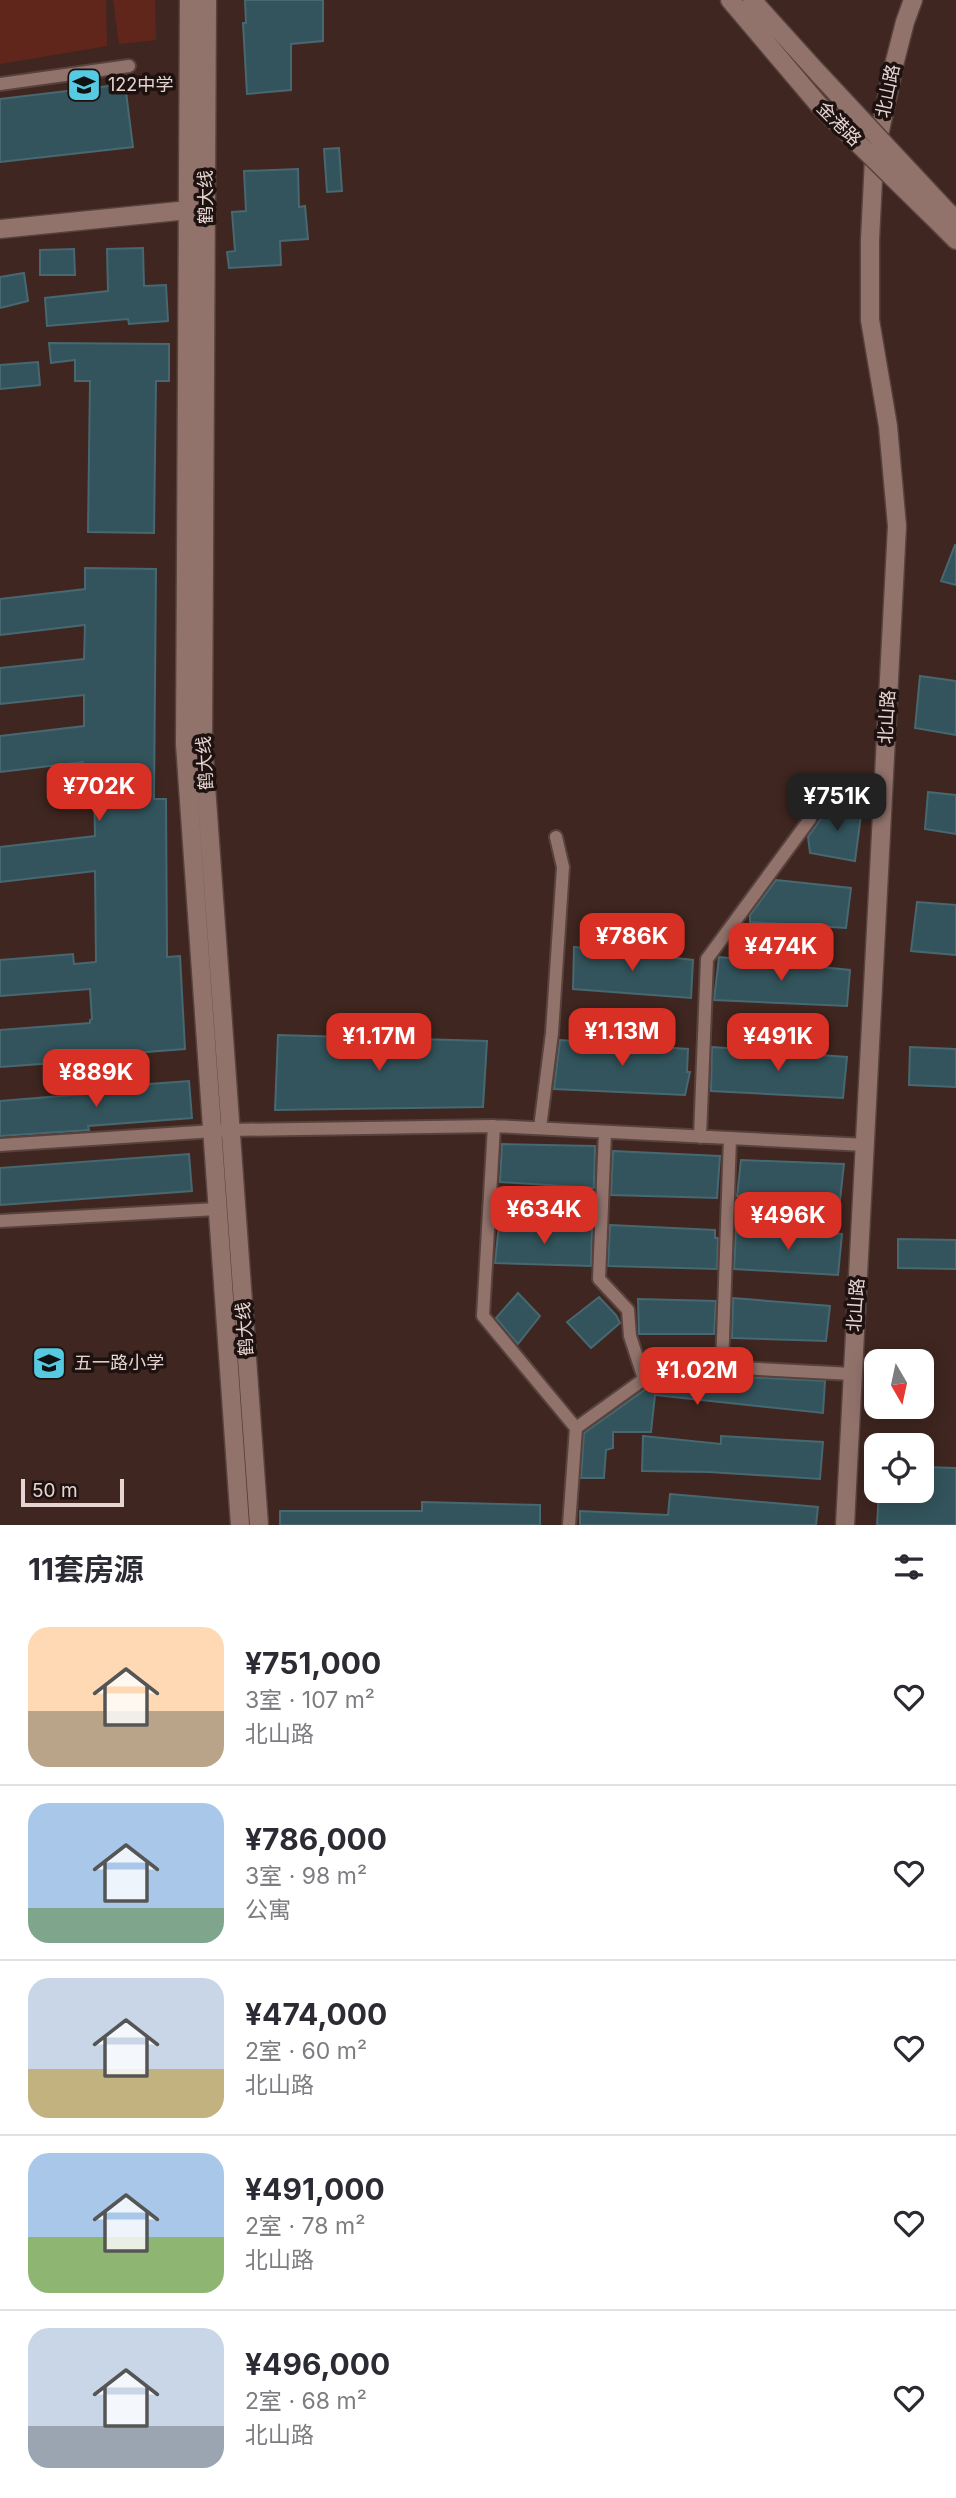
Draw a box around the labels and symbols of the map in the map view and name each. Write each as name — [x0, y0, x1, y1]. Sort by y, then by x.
street label: 北山路 — [872, 62, 903, 119]
school or university icon: 122中学 — [65, 66, 103, 104]
place label: 122中学 — [108, 74, 173, 95]
street label: 金港路 — [813, 97, 866, 150]
street label: 鹤大线 — [195, 170, 216, 224]
street label: 北山路 — [875, 689, 898, 744]
street label: 鹤大线 — [193, 736, 216, 791]
pin: ¥702K — [50, 764, 148, 823]
pin: ¥751K — [788, 774, 886, 833]
pin: ¥786K — [583, 914, 681, 973]
pin: ¥474K — [732, 923, 830, 983]
pin: ¥1.13M — [565, 1009, 679, 1068]
pin: ¥1.17M — [322, 1014, 436, 1073]
pin: ¥491K — [729, 1014, 827, 1073]
pin: ¥889K — [47, 1050, 145, 1109]
pin: ¥634K — [495, 1186, 593, 1246]
pin: ¥496K — [739, 1192, 837, 1252]
street label: 北山路 — [843, 1277, 868, 1333]
street label: 鹤大线 — [232, 1301, 257, 1357]
school or university icon: 五一路小学 — [30, 1344, 68, 1382]
pin: ¥1.02M — [640, 1348, 754, 1407]
north arrow — [864, 1349, 934, 1419]
place label: 五一路小学 — [74, 1352, 164, 1373]
scale bar — [21, 1476, 124, 1508]

